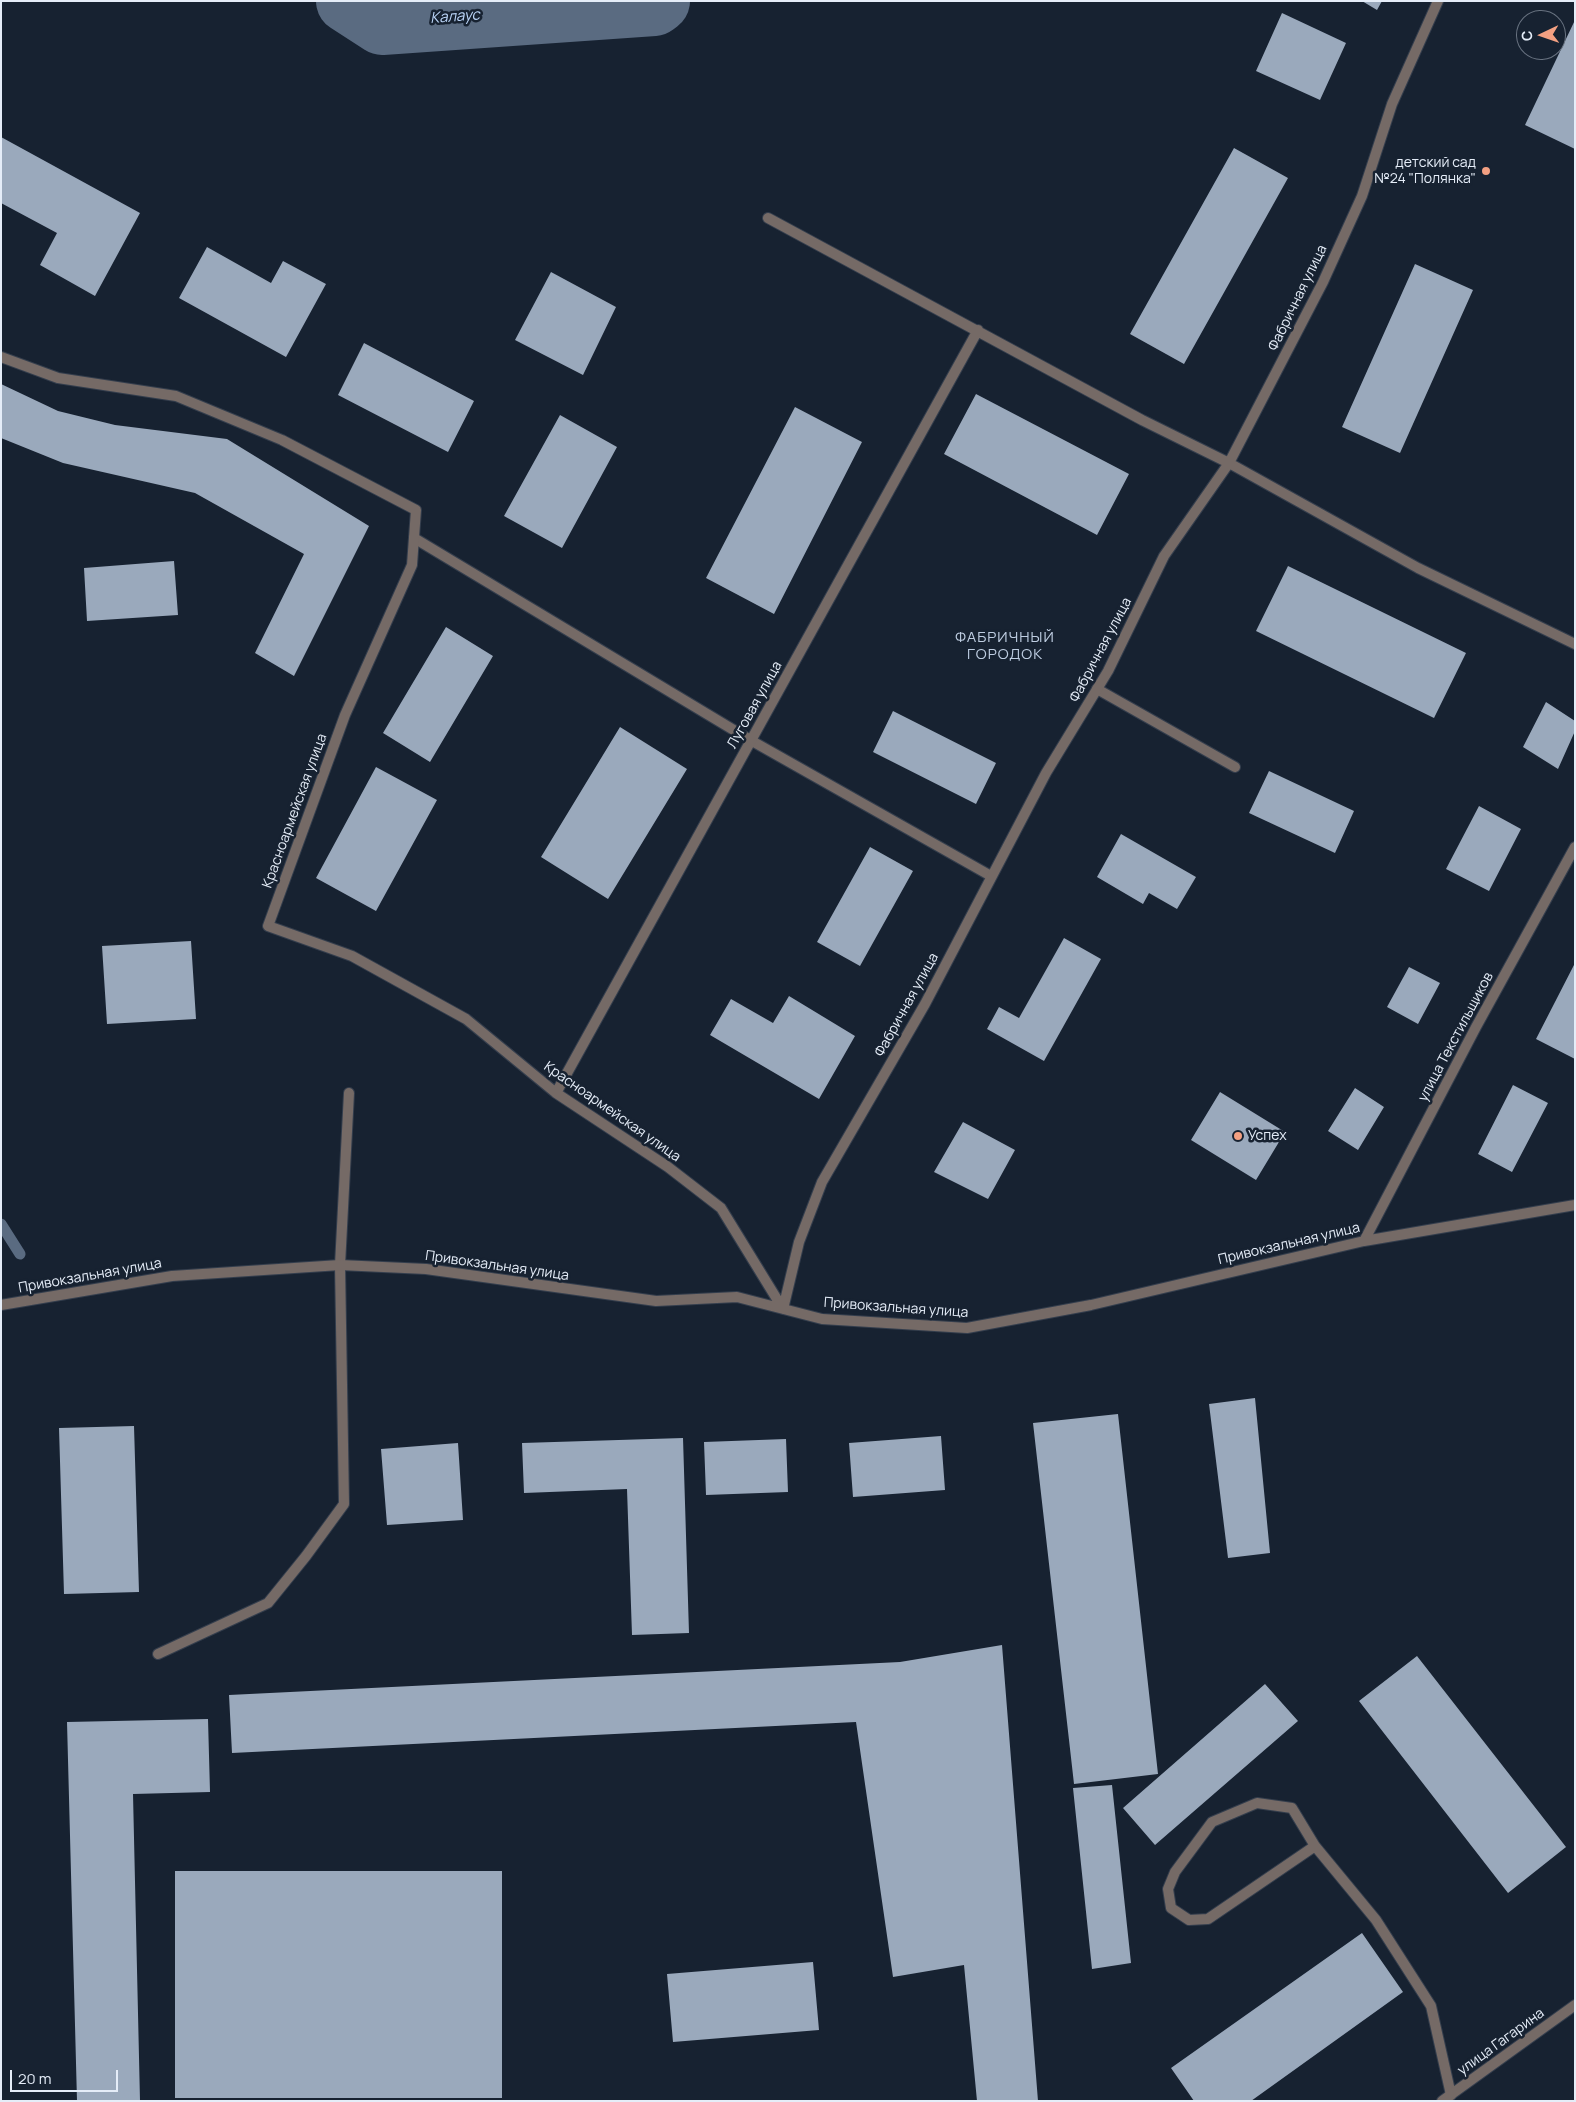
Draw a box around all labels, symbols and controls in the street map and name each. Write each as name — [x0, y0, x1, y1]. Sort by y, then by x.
water label: Калаус — [430, 6, 480, 28]
north arrow — [1516, 10, 1566, 60]
text: С — [1517, 30, 1536, 41]
place label: детский сад №24 "Полянка" — [1374, 155, 1476, 188]
marker: детский сад №24 "Полянка" — [1480, 165, 1492, 177]
street label: Фабричная улица — [1265, 242, 1331, 354]
street label: Фабричная улица — [1066, 595, 1136, 705]
district label: ФАБРИЧНЫЙ ГОРОДОК — [954, 629, 1056, 664]
street label: Луговая улица — [724, 658, 786, 752]
street label: Красноармейская улица — [259, 731, 331, 891]
street label: Фабричная улица — [872, 950, 942, 1060]
street label: улица Текстильщиков — [1415, 969, 1497, 1105]
street label: Красноармейская улица — [540, 1058, 684, 1166]
place label: Успех — [1248, 1128, 1287, 1144]
marker: Успех — [1232, 1130, 1244, 1142]
street label: Привокзальная улица — [1216, 1220, 1362, 1268]
street label: Привокзальная улица — [424, 1248, 570, 1284]
street label: Привокзальная улица — [17, 1255, 163, 1297]
street label: Привокзальная улица — [823, 1295, 969, 1321]
street label: улица Гагарина — [1454, 2005, 1548, 2079]
scale bar — [12, 2060, 120, 2092]
text: 20 m — [18, 2068, 51, 2089]

